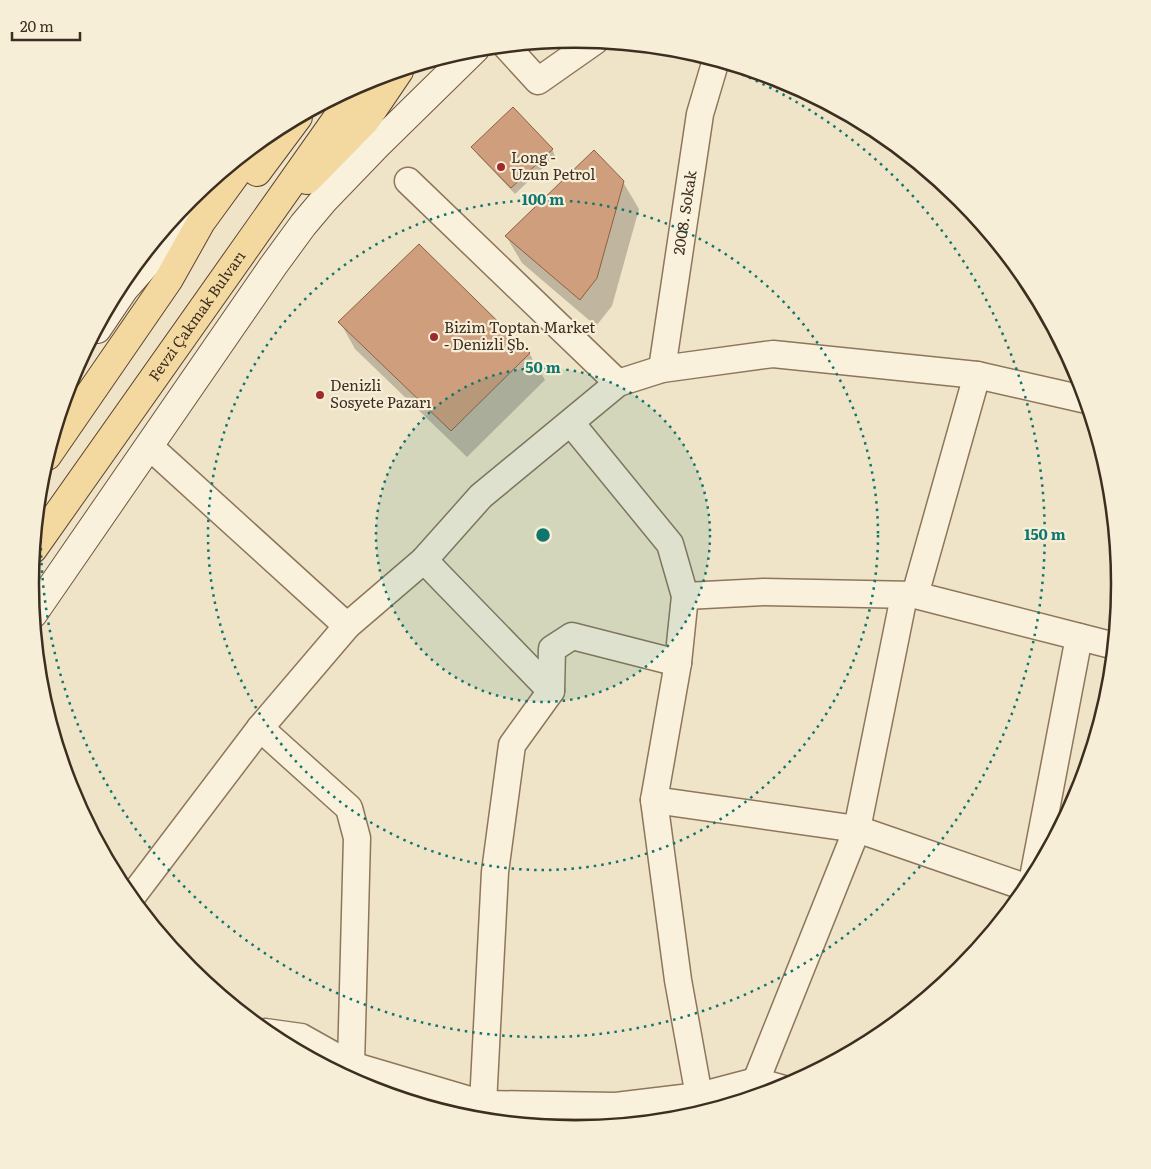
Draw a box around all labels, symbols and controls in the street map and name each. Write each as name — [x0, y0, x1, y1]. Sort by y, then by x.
scale bar — [12, 10, 80, 42]
text: 20 m — [20, 14, 54, 37]
place label: Long - Uzun Petrol — [511, 145, 595, 185]
marker: Long - Uzun Petrol — [495, 161, 507, 173]
street label: 2008. Sokak — [666, 168, 702, 256]
text: 100 m — [522, 187, 564, 210]
street label: Fevzi Çakmak Bulvarı — [142, 245, 250, 385]
place label: Bizim Toptan Market - Denizli Şb. — [444, 315, 595, 355]
marker: Bizim Toptan Market - Denizli Şb. — [428, 331, 440, 343]
text: 50 m — [525, 355, 561, 378]
place label: Denizli Sosyete Pazarı — [330, 373, 431, 413]
marker: Denizli Sosyete Pazarı — [314, 389, 326, 401]
text: 150 m — [1024, 522, 1066, 545]
centre of rings — [534, 526, 552, 544]

